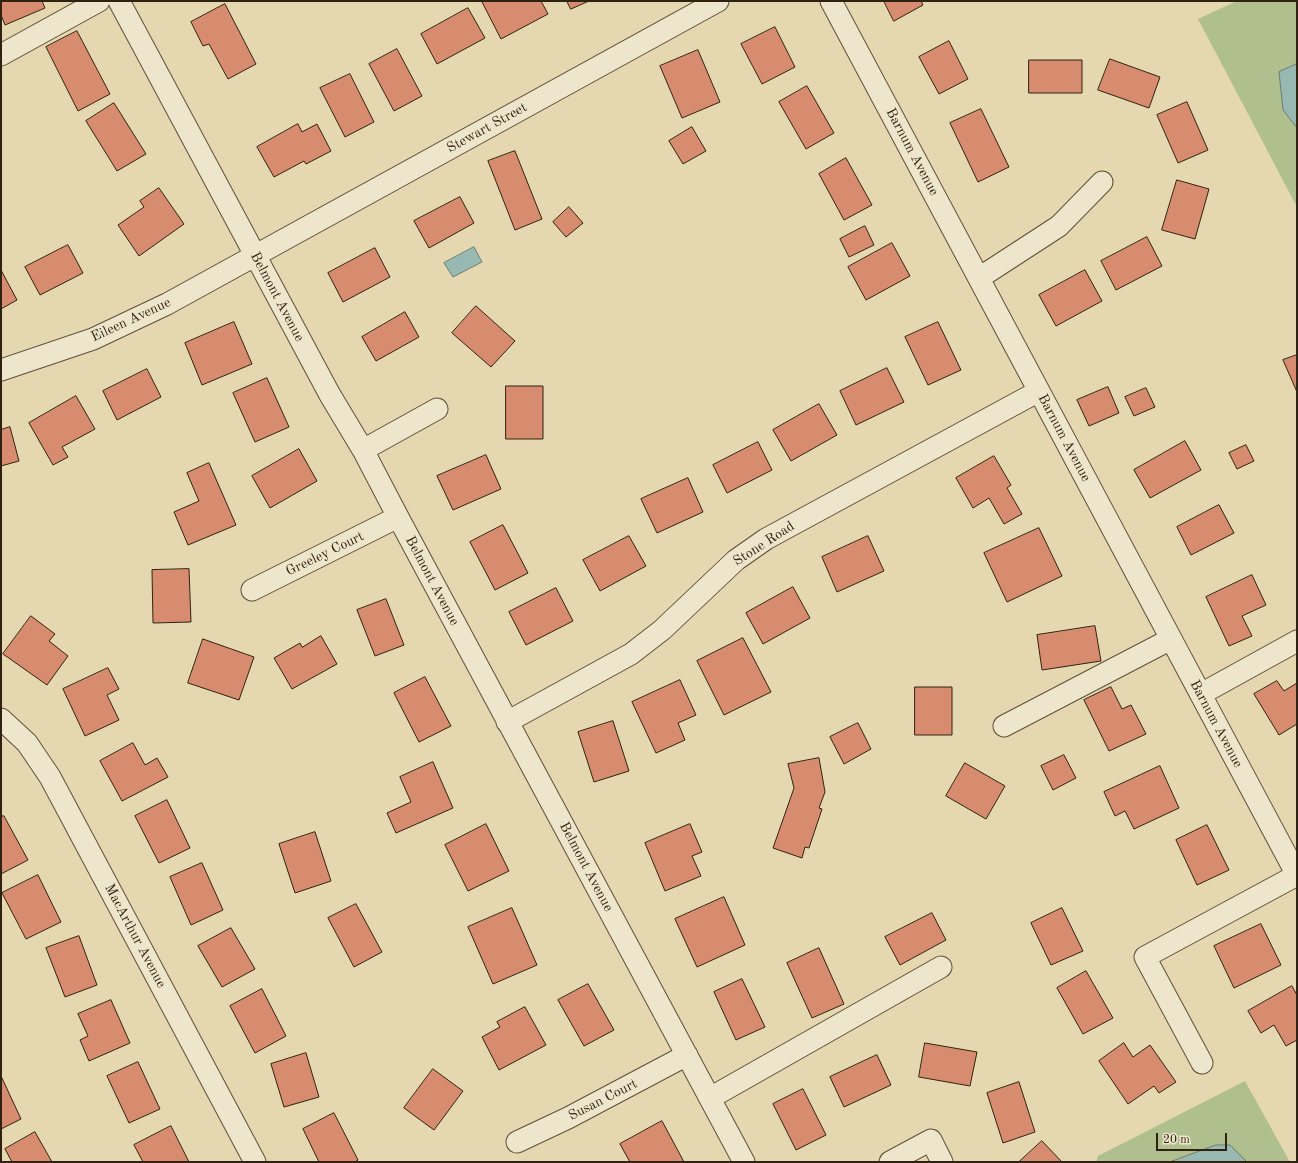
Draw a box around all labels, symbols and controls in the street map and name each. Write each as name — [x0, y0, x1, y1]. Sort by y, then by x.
street label: Stewart Street — [444, 99, 530, 157]
street label: Barnum Avenue — [882, 105, 942, 199]
street label: Belmont Avenue — [246, 249, 308, 345]
street label: Eileen Avenue — [88, 294, 174, 346]
street label: Barnum Avenue — [1034, 391, 1094, 485]
street label: Stone Road — [730, 518, 798, 570]
street label: Greeley Court — [283, 528, 367, 580]
street label: Belmont Avenue — [401, 533, 463, 629]
street label: Barnum Avenue — [1186, 677, 1246, 771]
street label: Belmont Avenue — [555, 819, 617, 915]
street label: MacArthur Avenue — [101, 881, 169, 991]
street label: Susan Court — [566, 1075, 640, 1125]
scale bar — [1158, 1125, 1229, 1151]
text: 20 m — [1163, 1134, 1190, 1146]

